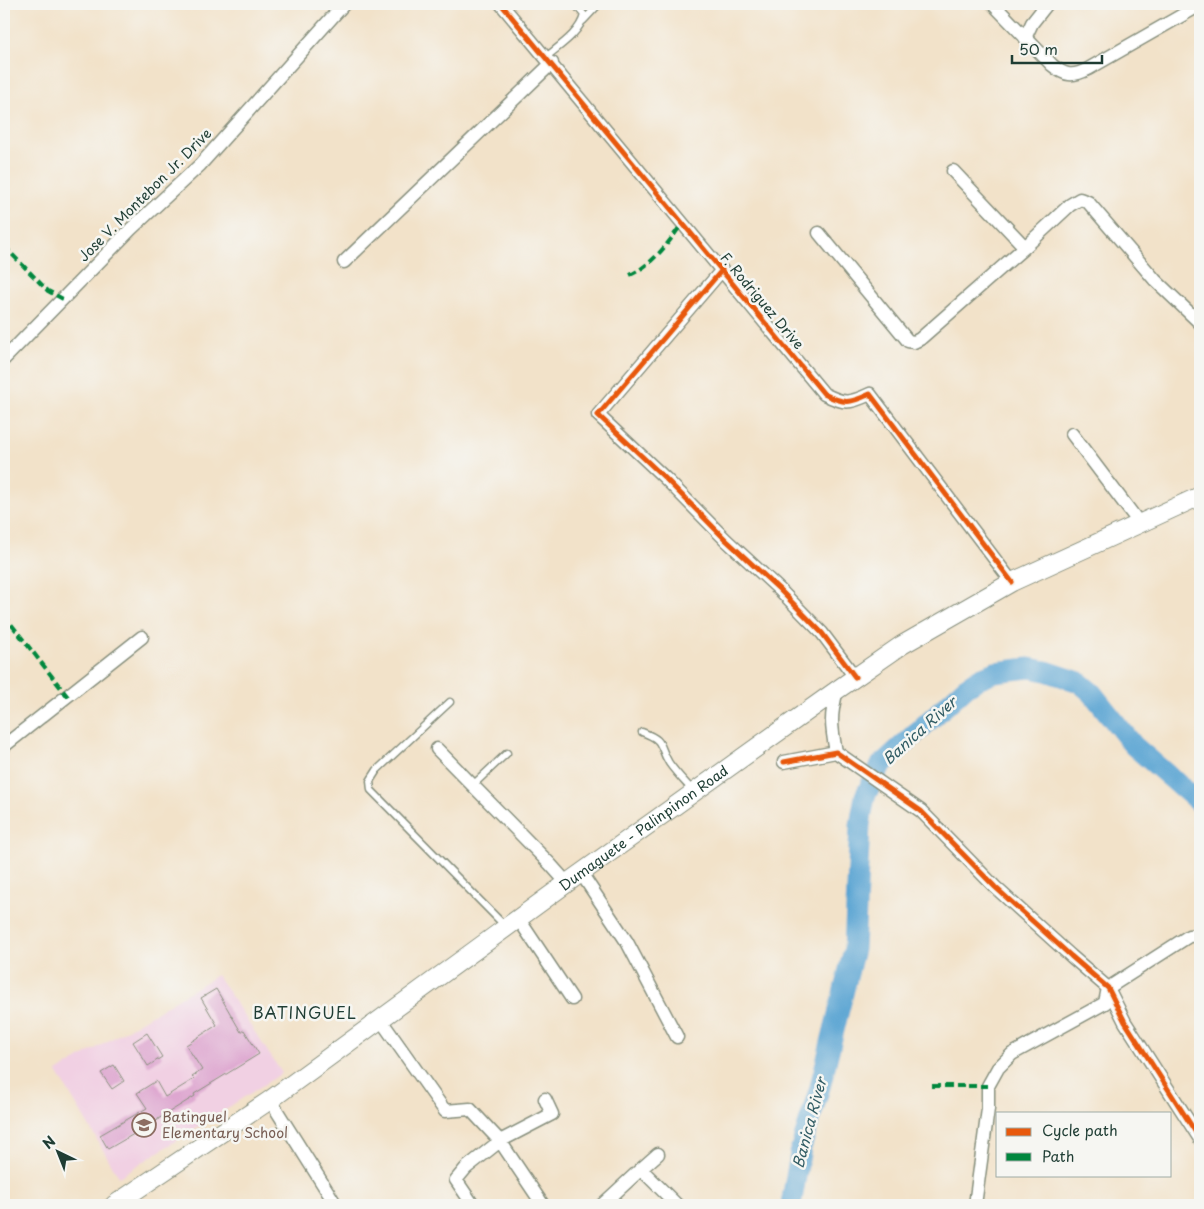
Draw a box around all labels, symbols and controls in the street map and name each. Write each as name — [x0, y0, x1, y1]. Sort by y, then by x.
scale bar — [1012, 32, 1102, 64]
text: 50 m — [1019, 37, 1058, 60]
street label: Jose V. Montebon Jr. Drive — [73, 123, 216, 266]
street label: F. Rodriguez Drive — [716, 248, 809, 354]
water label: Banica River — [877, 689, 963, 769]
street label: Dumaguete - Palinpinon Road — [554, 760, 732, 896]
district label: BATINGUEL — [253, 1000, 357, 1024]
water label: Banica River — [785, 1073, 832, 1170]
place label: Batinguel Elementary School — [162, 1106, 288, 1143]
school or university icon: Batinguel Elementary School — [131, 1112, 157, 1138]
legend — [996, 1112, 1172, 1176]
text: Cycle path — [1042, 1118, 1118, 1141]
north arrow — [32, 1126, 82, 1176]
text: N — [38, 1131, 60, 1154]
text: Path — [1042, 1144, 1074, 1167]

